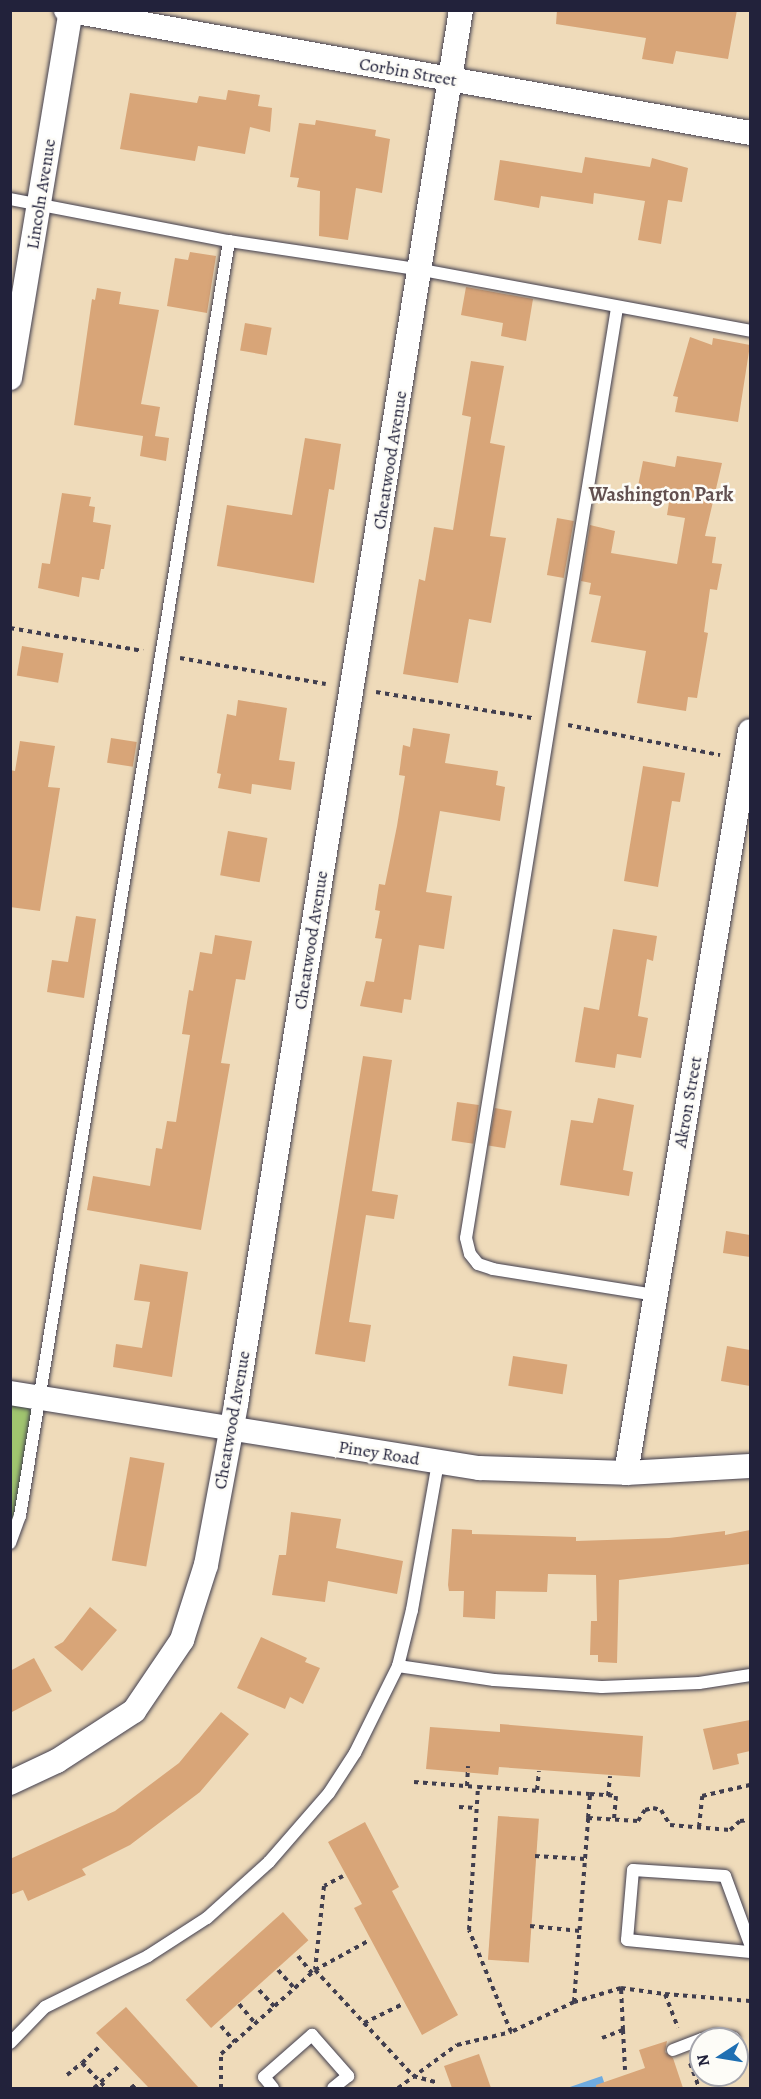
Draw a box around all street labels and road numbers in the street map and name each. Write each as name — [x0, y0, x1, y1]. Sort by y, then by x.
street label: Corbin Street — [358, 53, 458, 91]
street label: Lincoln Avenue — [22, 137, 60, 251]
street label: Cheatwood Avenue — [368, 389, 412, 531]
street label: Cheatwood Avenue — [289, 869, 333, 1011]
street label: Akron Street — [669, 1055, 707, 1149]
street label: Cheatwood Avenue — [209, 1349, 255, 1491]
street label: Piney Road — [337, 1436, 421, 1470]

